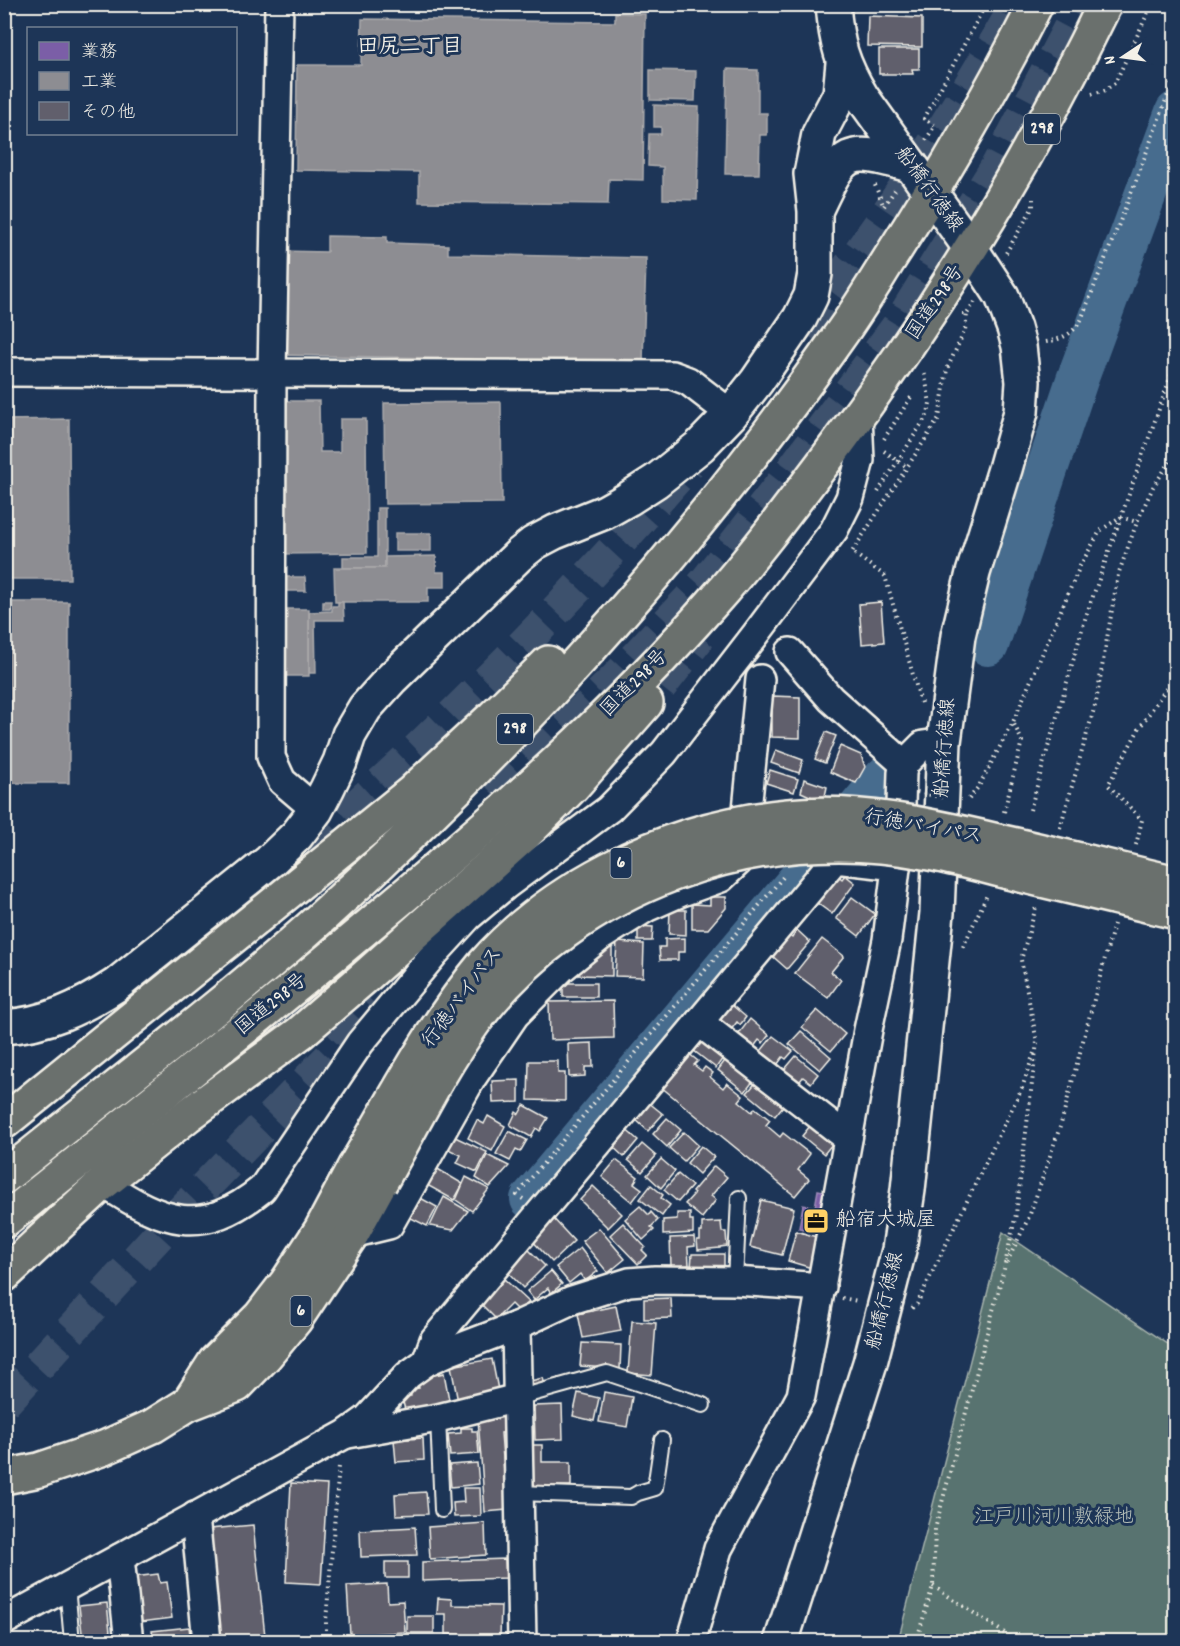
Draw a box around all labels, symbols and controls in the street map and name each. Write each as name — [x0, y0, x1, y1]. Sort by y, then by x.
legend — [27, 27, 237, 135]
north arrow — [1093, 27, 1153, 87]
district label: 田尻二丁目 — [358, 33, 463, 63]
text: 業務 — [81, 41, 117, 66]
text: N — [1099, 53, 1123, 66]
text: 工業 — [81, 71, 117, 96]
text: その他 — [81, 101, 135, 126]
road number: 298 — [1024, 114, 1060, 144]
street label: 船橋行徳線 — [887, 141, 969, 239]
street label: 国道298号 — [900, 260, 972, 346]
street label: 国道298号 — [595, 644, 675, 724]
street label: 船橋行徳線 — [929, 697, 963, 799]
road number: 298 — [497, 714, 533, 744]
street label: 行徳バイパス — [862, 804, 984, 852]
road number: 6 — [610, 848, 632, 878]
street label: 行徳バイパス — [416, 942, 510, 1054]
street label: 国道298号 — [230, 967, 314, 1043]
office icon: 船宿大城屋 — [801, 1206, 831, 1236]
place label: 船宿大城屋 — [836, 1207, 936, 1235]
street label: 船橋行徳線 — [860, 1249, 912, 1353]
road number: 6 — [290, 1296, 312, 1326]
park label: 江戸川河川敷緑地 — [974, 1504, 1134, 1532]

